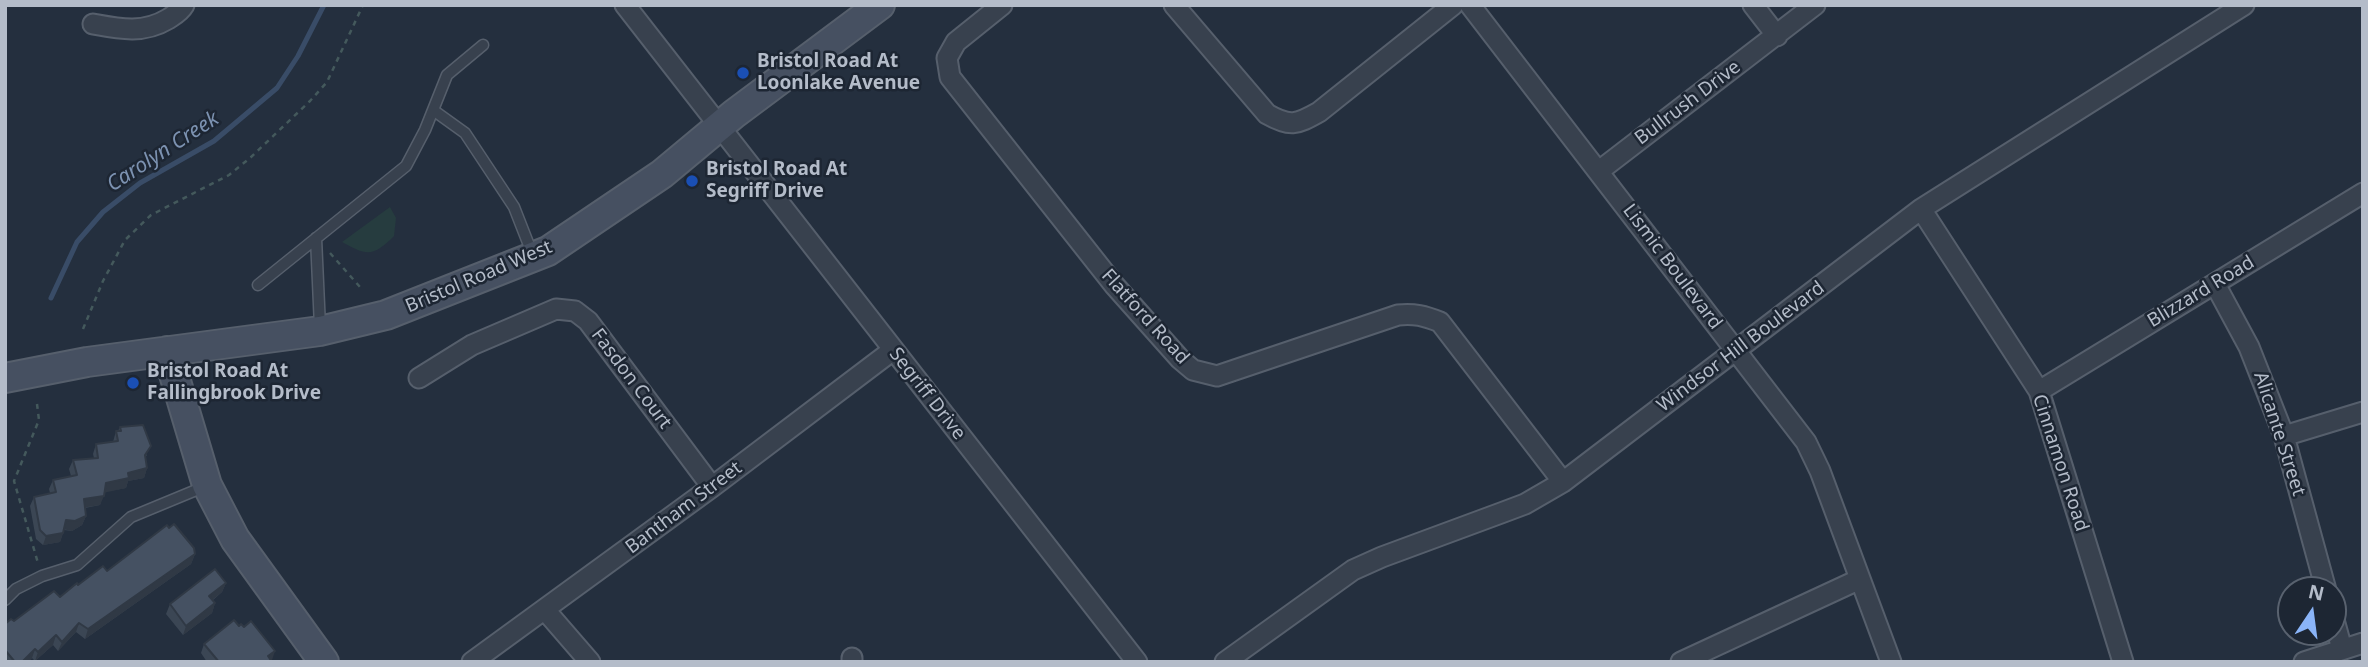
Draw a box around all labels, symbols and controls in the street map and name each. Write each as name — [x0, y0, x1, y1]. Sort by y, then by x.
place label: Bristol Road At Loonlake Avenue — [757, 51, 920, 95]
street label: Bullrush Drive — [1631, 56, 1745, 150]
marker: Bristol Road At Loonlake Avenue — [735, 65, 751, 81]
water label: Carolyn Creek — [102, 106, 224, 198]
place label: Bristol Road At Segriff Drive — [706, 159, 847, 203]
marker: Bristol Road At Segriff Drive — [684, 173, 700, 189]
street label: Lismic Boulevard — [1617, 200, 1727, 334]
street label: Bristol Road West — [402, 236, 556, 318]
street label: Blizzard Road — [2144, 251, 2258, 333]
street label: Flatford Road — [1096, 265, 1194, 369]
street label: Windsor Hill Boulevard — [1653, 277, 1829, 417]
street label: Fasdon Court — [586, 324, 676, 434]
street label: Segriff Drive — [884, 343, 970, 445]
place label: Bristol Road At Fallingbrook Drive — [147, 361, 321, 405]
street label: Alicante Street — [2248, 369, 2310, 499]
marker: Bristol Road At Fallingbrook Drive — [125, 375, 141, 391]
street label: Cinnamon Road — [2027, 392, 2093, 534]
street label: Bantham Street — [621, 457, 747, 559]
north arrow — [2277, 576, 2347, 646]
text: N — [2306, 578, 2327, 607]

